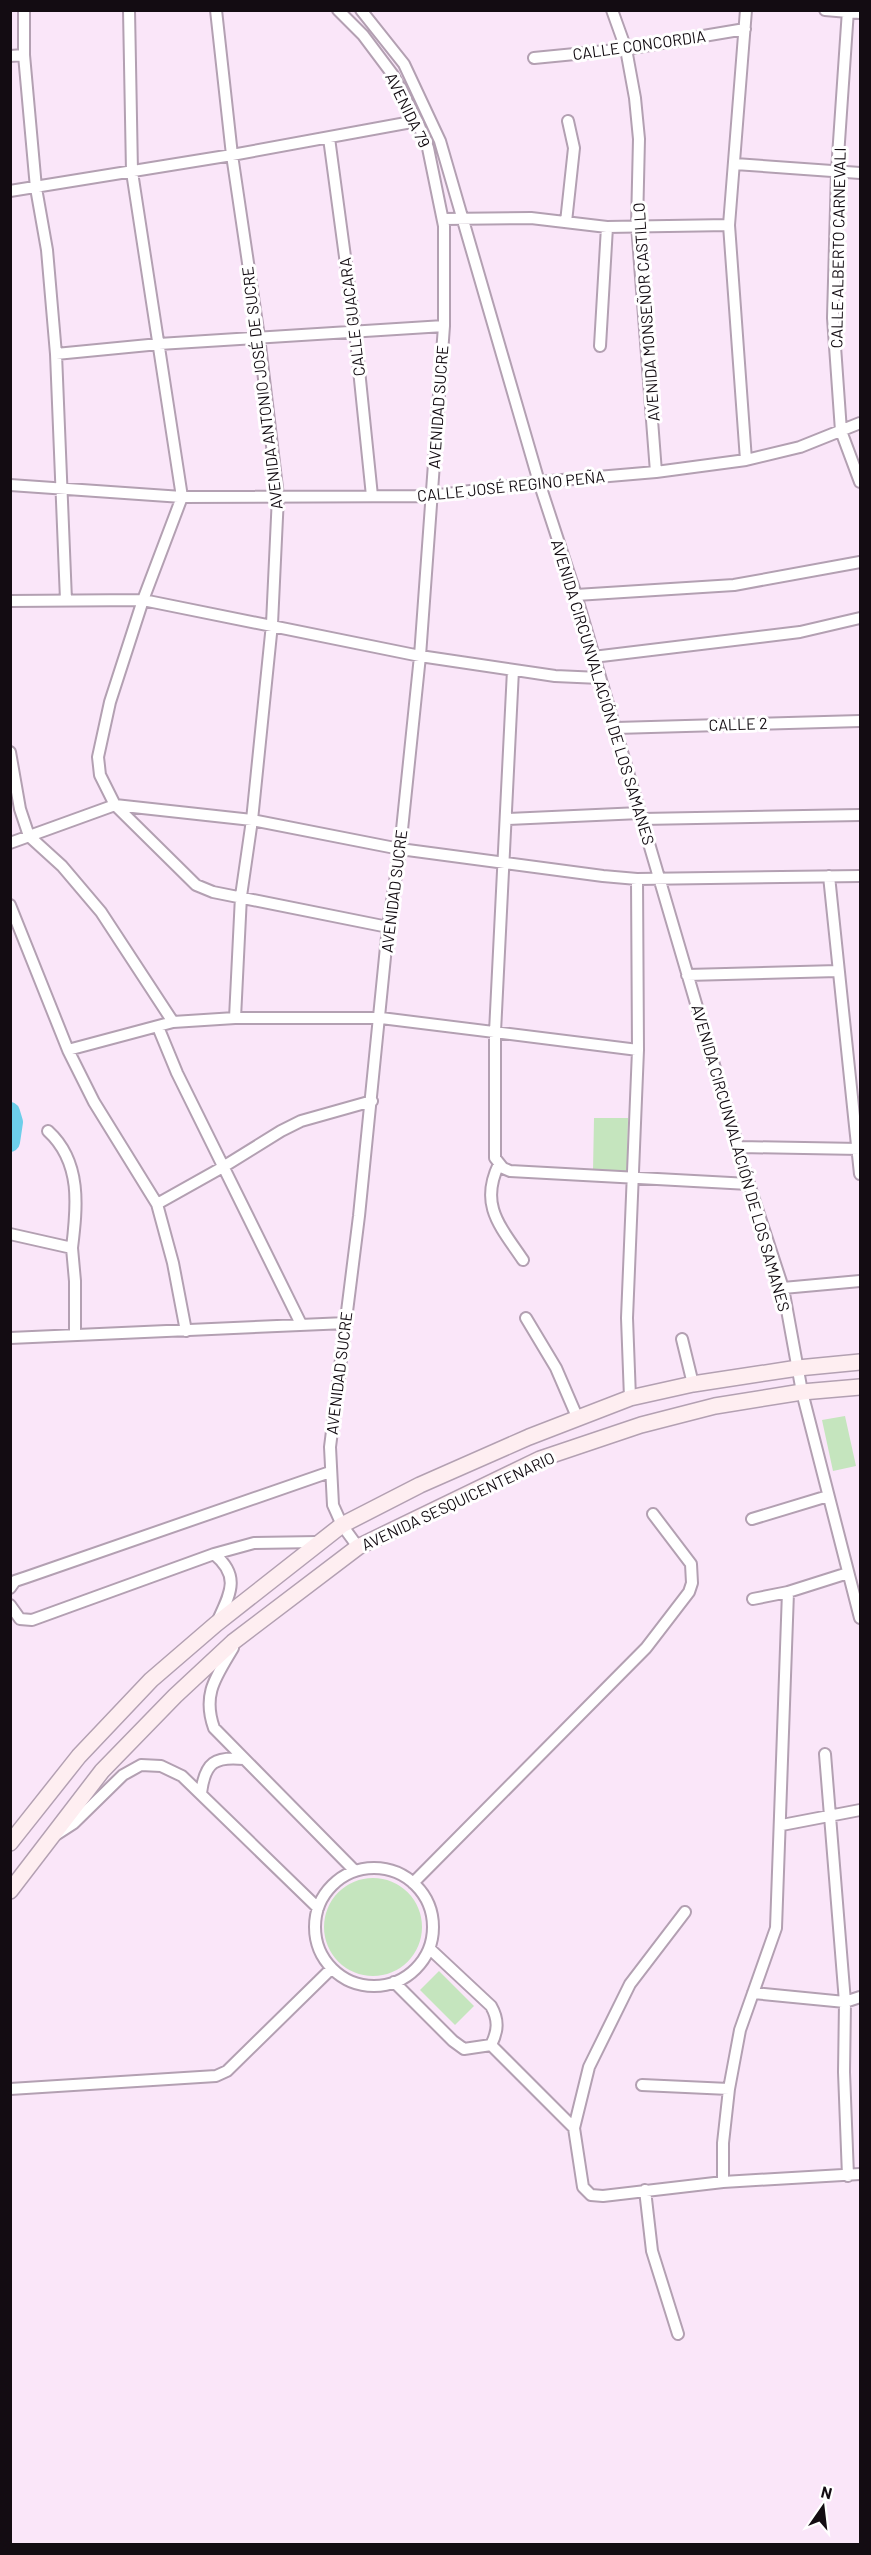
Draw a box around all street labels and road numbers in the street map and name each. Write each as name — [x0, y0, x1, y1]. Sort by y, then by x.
street label: CALLE CONCORDIA — [571, 26, 707, 63]
street label: AVENIDA 79 — [382, 69, 435, 150]
street label: CALLE ALBERTO CARNEVALI — [826, 147, 849, 349]
street label: AVENIDA MONSEÑOR CASTILLO — [628, 202, 663, 422]
street label: CALLE GUACARA — [335, 256, 368, 378]
street label: AVENIDA ANTONIO JOSÉ DE SUCRE — [237, 265, 286, 511]
street label: AVENIDAD SUCRE — [424, 345, 451, 469]
street label: CALLE JOSÉ REGINO PEÑA — [416, 466, 606, 505]
street label: AVENIDA CIRCUNVALACIÓN DE LOS SAMANES — [548, 537, 659, 847]
street label: CALLE 2 — [708, 713, 768, 734]
street label: AVENIDAD SUCRE — [377, 828, 410, 954]
street label: AVENIDA CIRCUNVALACIÓN DE LOS SAMANES — [688, 1002, 795, 1314]
street label: AVENIDAD SUCRE — [322, 1310, 355, 1436]
street label: AVENIDA SESQUICENTENARIO — [358, 1447, 557, 1554]

